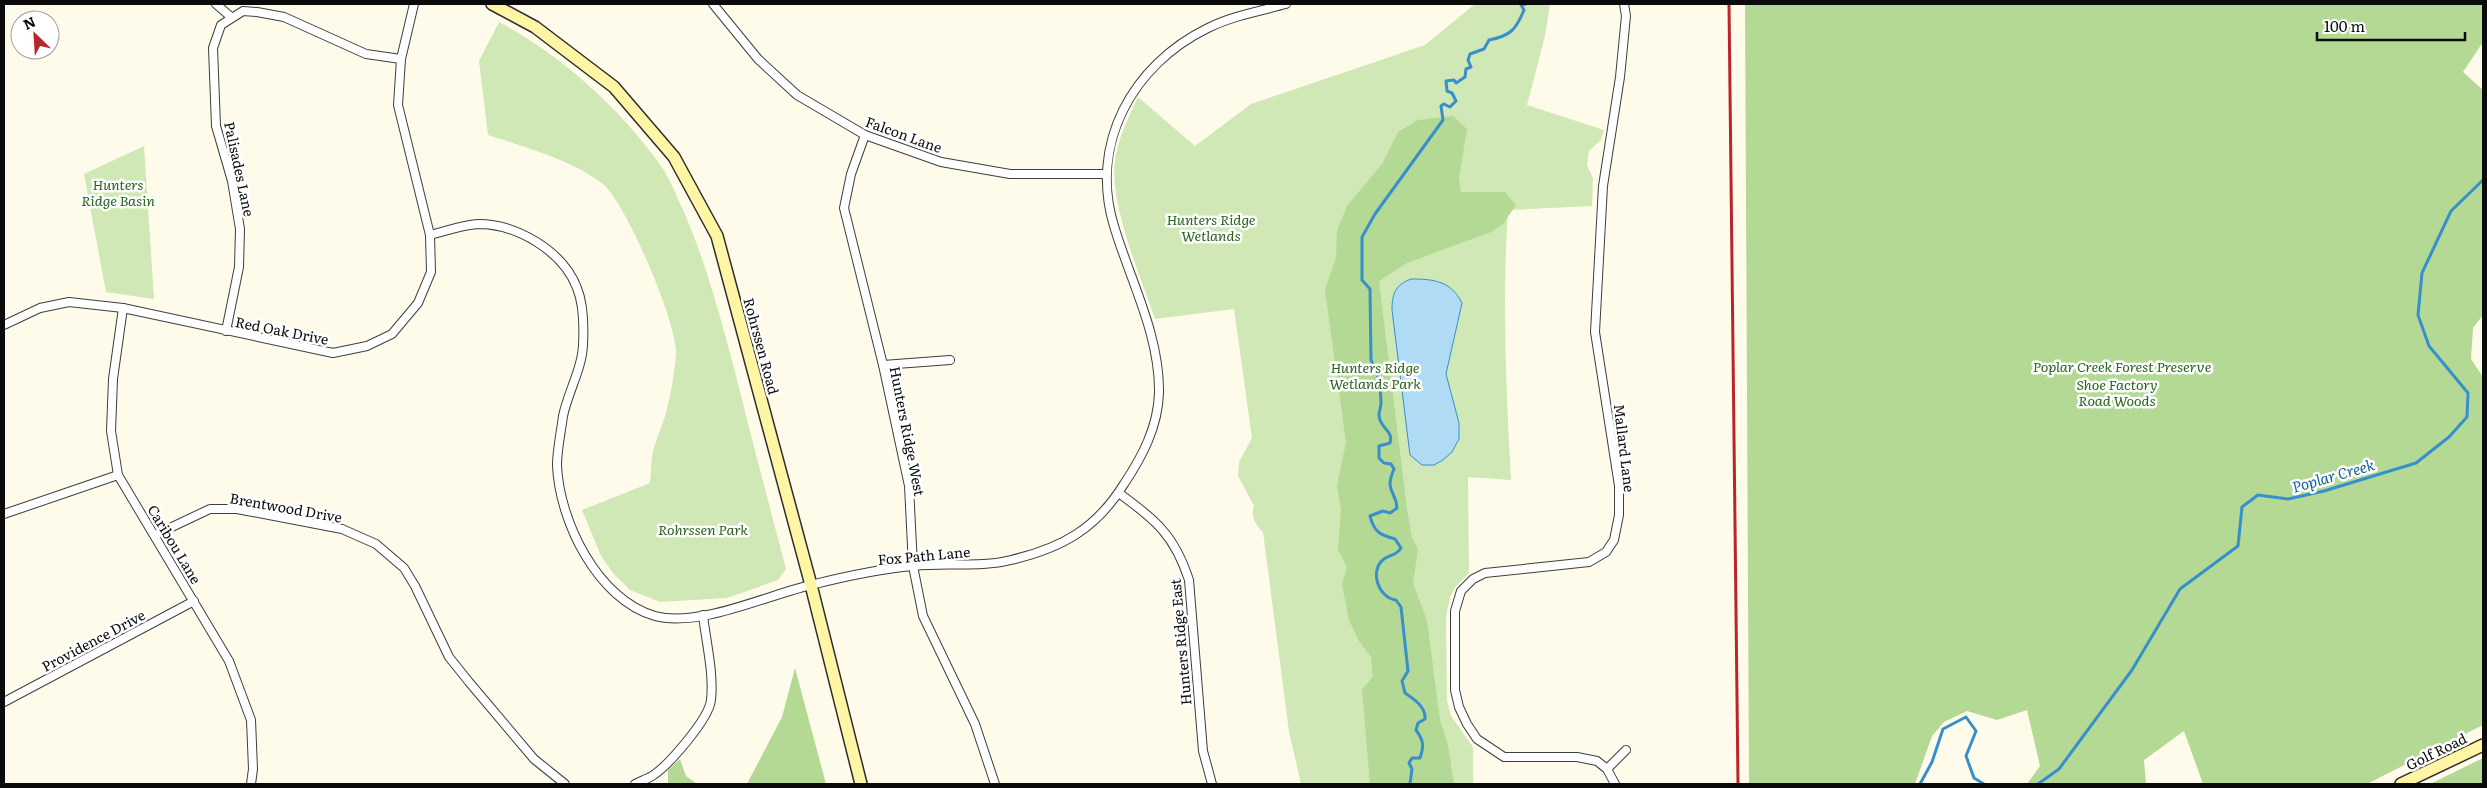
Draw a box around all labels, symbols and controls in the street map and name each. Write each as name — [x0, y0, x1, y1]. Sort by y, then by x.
north arrow — [10, 10, 60, 60]
scale bar — [2317, 10, 2464, 42]
text: N — [20, 11, 39, 34]
text: 100 m — [2324, 14, 2365, 37]
street label: Falcon Lane — [863, 111, 945, 157]
street label: Palisades Lane — [220, 120, 260, 218]
park label: Hunters Ridge Basin — [81, 174, 155, 210]
park label: Hunters Ridge Wetlands — [1166, 209, 1256, 245]
street label: Rohrssen Road — [739, 295, 785, 397]
street label: Red Oak Drive — [234, 311, 330, 349]
park label: Poplar Creek Forest Preserve — [2033, 356, 2212, 376]
park label: Hunters Ridge Wetlands Park — [1329, 357, 1421, 393]
street label: Hunters Ridge West — [886, 365, 930, 498]
park label: Shoe Factory Road Woods — [2076, 374, 2158, 410]
street label: Mallard Lane — [1610, 403, 1640, 493]
water label: Poplar Creek — [2289, 452, 2378, 498]
street label: Brentwood Drive — [228, 487, 344, 527]
street label: Caribou Lane — [143, 501, 207, 587]
park label: Rohrssen Park — [658, 519, 748, 539]
street label: Fox Path Lane — [877, 541, 971, 569]
street label: Hunters Ridge East — [1164, 578, 1195, 706]
street label: Providence Drive — [38, 604, 148, 676]
street label: Golf Road — [2402, 727, 2470, 774]

